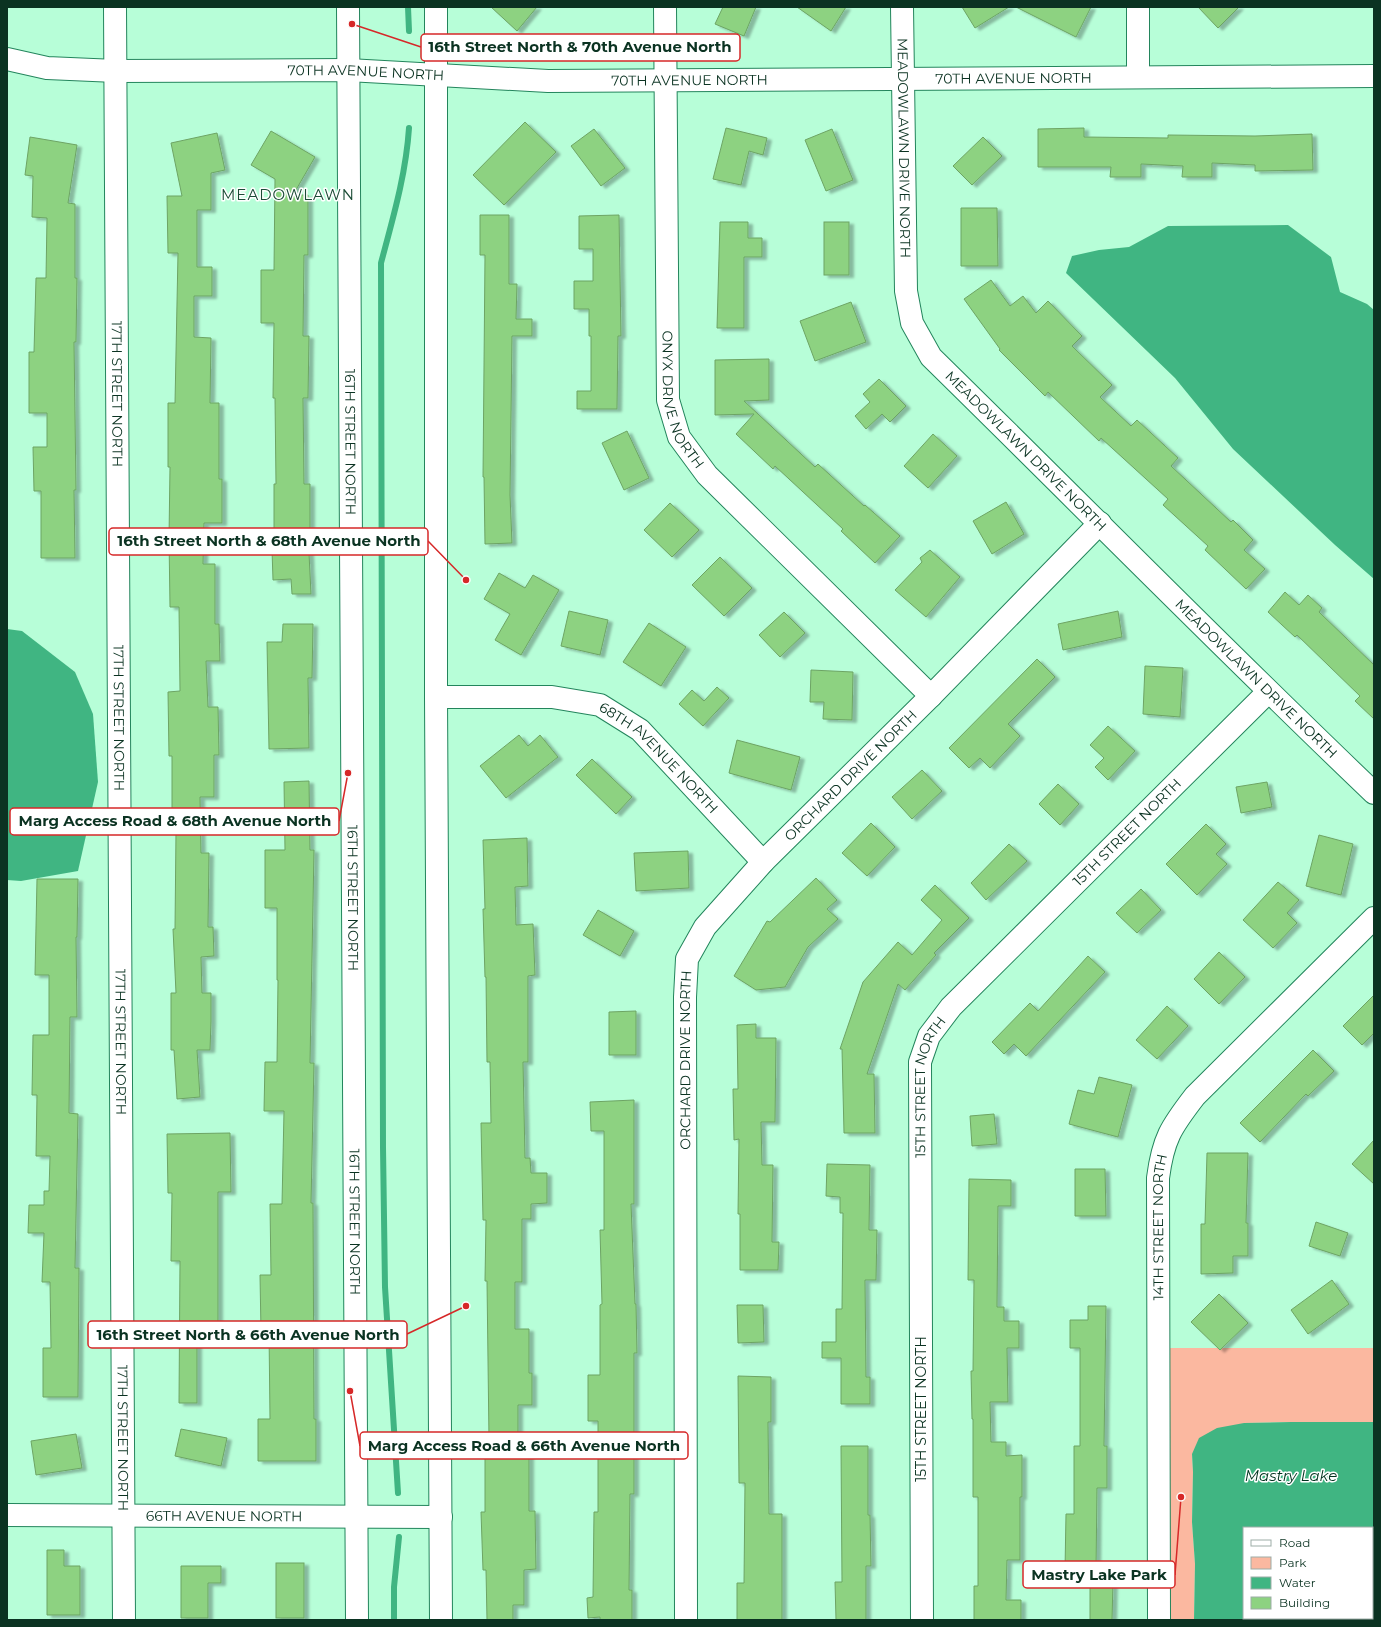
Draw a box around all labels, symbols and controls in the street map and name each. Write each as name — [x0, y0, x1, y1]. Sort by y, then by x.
callout: 16th Street North & 70th Avenue North — [421, 34, 740, 61]
text: 16th Street North & 70th Avenue North — [428, 37, 732, 56]
street label: MEADOWLAWN DRIVE NORTH — [893, 38, 915, 258]
street label: 70TH AVENUE NORTH — [288, 61, 445, 84]
street label: 70TH AVENUE NORTH — [935, 69, 1092, 88]
street label: 70TH AVENUE NORTH — [611, 71, 768, 90]
district label: MEADOWLAWN — [221, 185, 355, 204]
street label: 17TH STREET NORTH — [108, 321, 127, 467]
street label: ONYX DRIVE NORTH — [658, 330, 708, 472]
street label: MEADOWLAWN DRIVE NORTH — [941, 367, 1110, 535]
street label: 16TH STREET NORTH — [341, 369, 360, 515]
callout: 16th Street North & 68th Avenue North — [109, 528, 428, 555]
text: 16th Street North & 68th Avenue North — [117, 531, 421, 550]
street label: MEADOWLAWN DRIVE NORTH — [1171, 595, 1341, 762]
street label: 17TH STREET NORTH — [110, 645, 128, 791]
street label: 68TH AVENUE NORTH — [596, 698, 722, 817]
street label: ORCHARD DRIVE NORTH — [780, 706, 921, 845]
street label: 15TH STREET NORTH — [1069, 774, 1185, 890]
callout: Marg Access Road & 68th Avenue North — [10, 808, 339, 835]
text: Marg Access Road & 68th Avenue North — [19, 811, 331, 830]
street label: 16TH STREET NORTH — [344, 825, 362, 971]
street label: 17TH STREET NORTH — [111, 969, 130, 1115]
street label: ORCHARD DRIVE NORTH — [676, 970, 695, 1150]
street label: 15TH STREET NORTH — [911, 1013, 950, 1158]
street label: 16TH STREET NORTH — [345, 1149, 364, 1295]
street label: 14TH STREET NORTH — [1149, 1152, 1171, 1300]
callout: 16th Street North & 66th Avenue North — [88, 1321, 407, 1348]
text: 16th Street North & 66th Avenue North — [96, 1325, 400, 1344]
street label: 15TH STREET NORTH — [912, 1336, 930, 1482]
street label: 17TH STREET NORTH — [114, 1365, 132, 1511]
callout: Marg Access Road & 66th Avenue North — [360, 1432, 688, 1459]
text: Marg Access Road & 66th Avenue North — [368, 1436, 680, 1455]
water label: Mastry Lake — [1245, 1466, 1337, 1485]
street label: 66TH AVENUE NORTH — [146, 1507, 302, 1525]
legend — [1243, 1527, 1373, 1619]
text: Road — [1279, 1535, 1310, 1550]
text: Park — [1279, 1555, 1307, 1570]
callout: Mastry Lake Park — [1023, 1561, 1175, 1588]
text: Mastry Lake Park — [1031, 1565, 1167, 1584]
text: Water — [1279, 1575, 1316, 1590]
text: Building — [1279, 1595, 1330, 1610]

